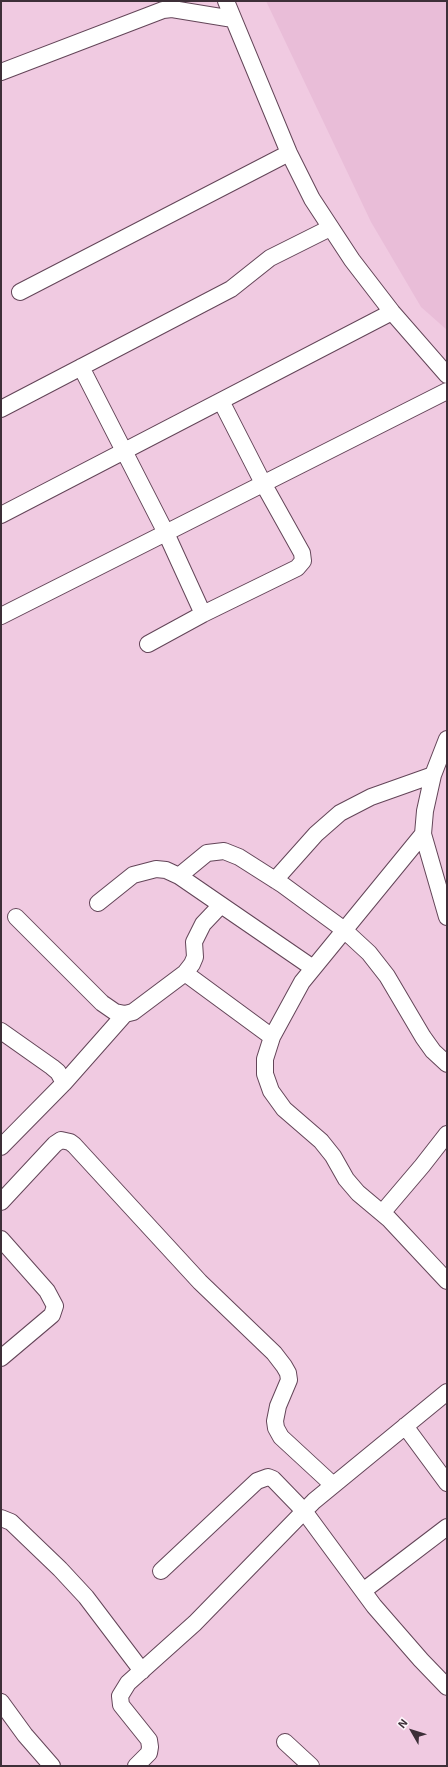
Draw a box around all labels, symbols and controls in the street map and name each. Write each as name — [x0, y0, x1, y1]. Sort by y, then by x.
north arrow — [392, 1711, 432, 1751]
text: N — [395, 1716, 410, 1730]

